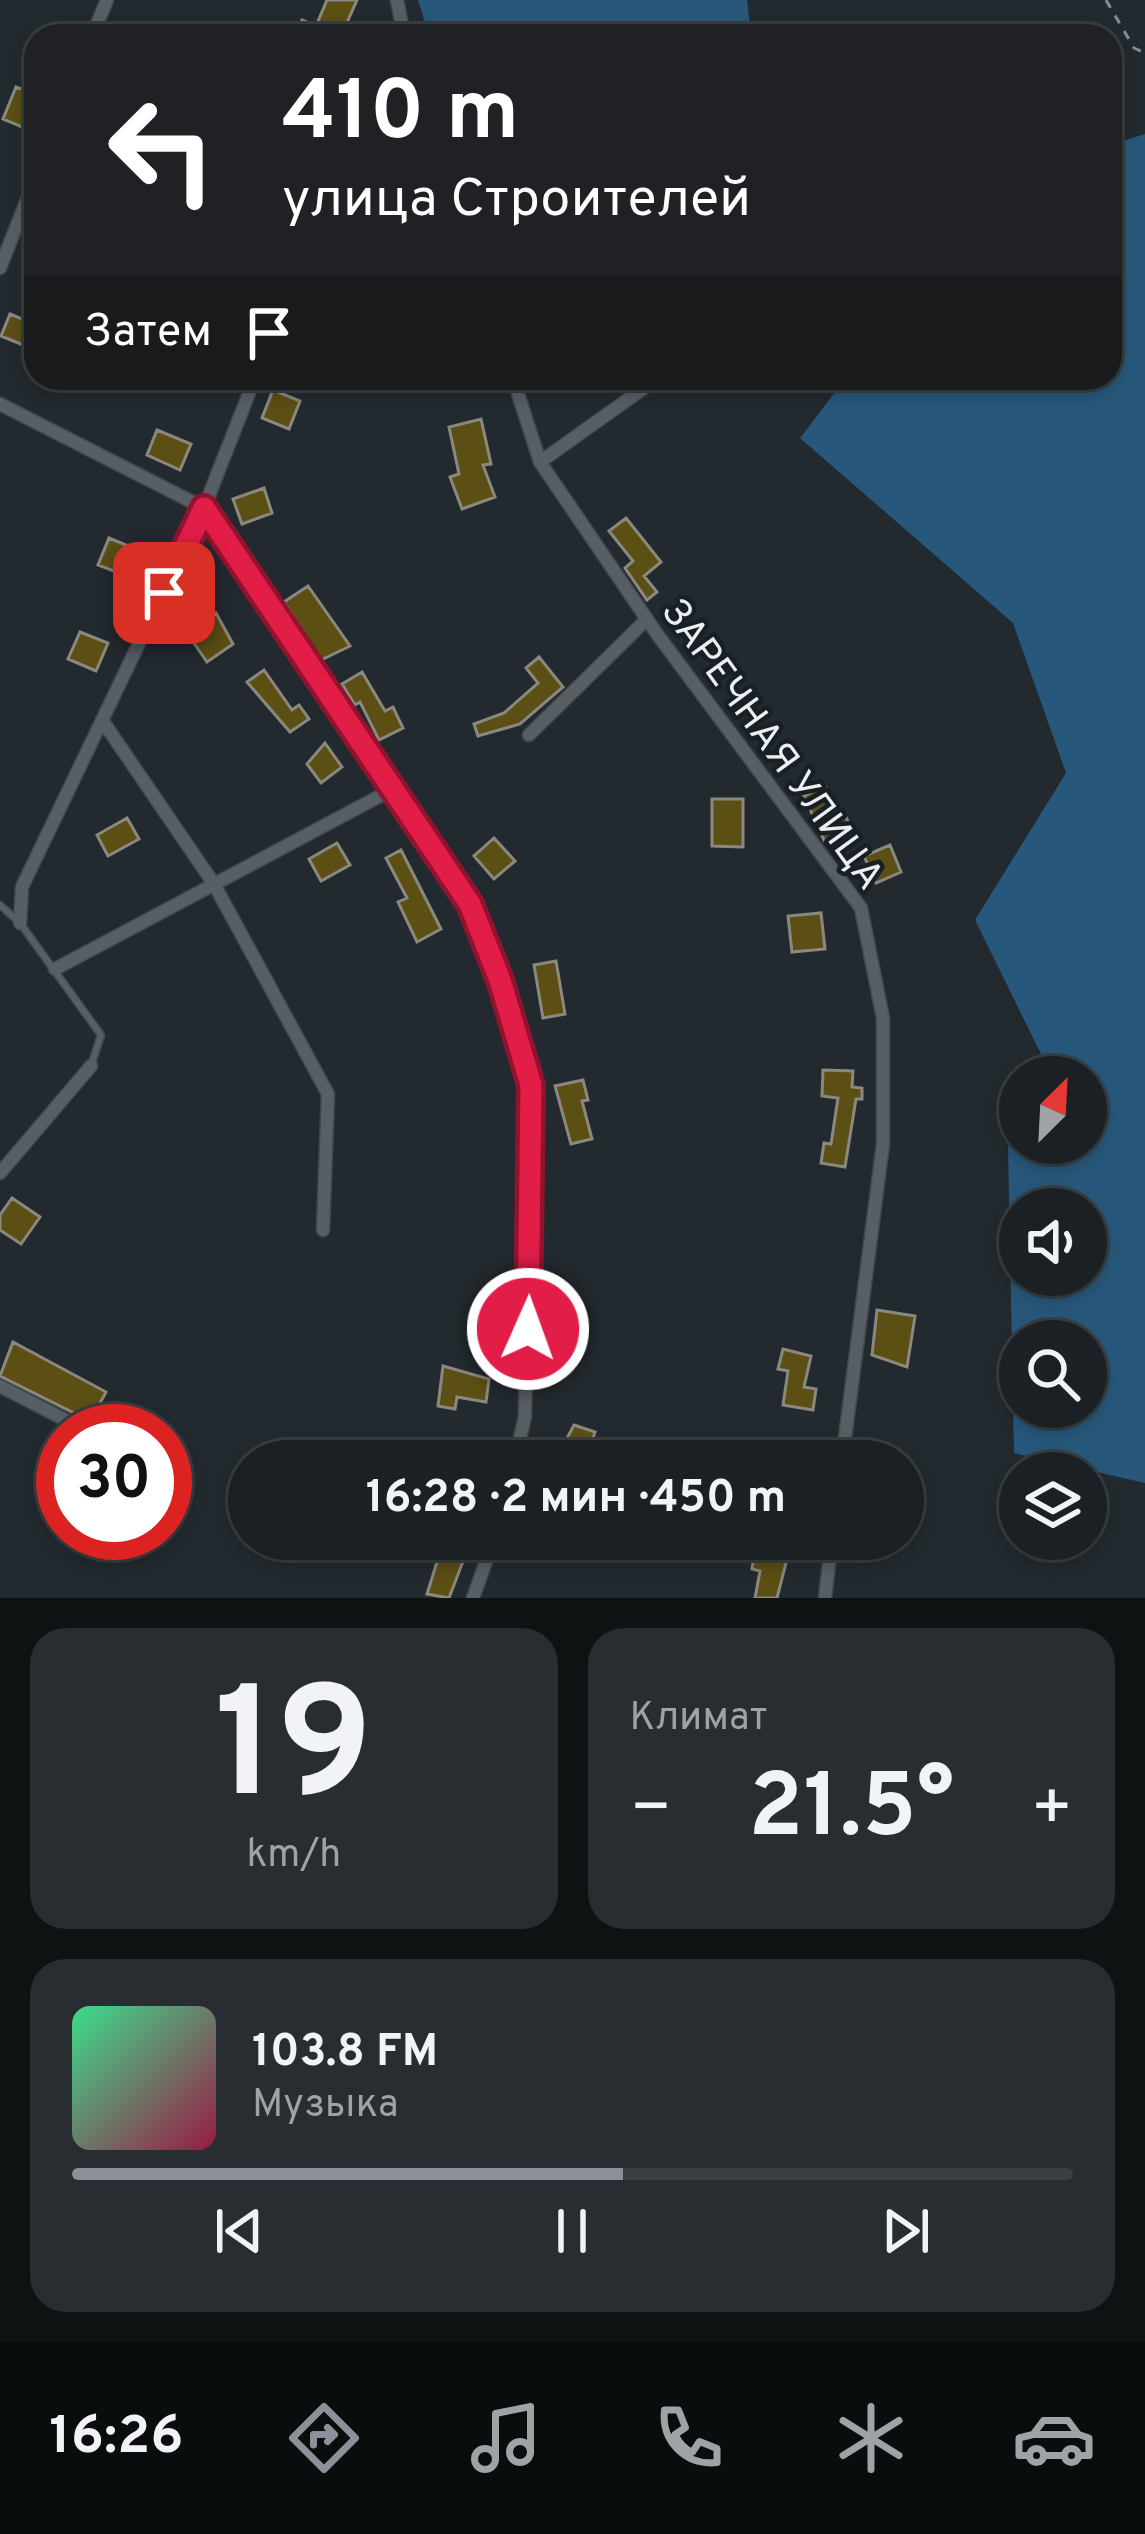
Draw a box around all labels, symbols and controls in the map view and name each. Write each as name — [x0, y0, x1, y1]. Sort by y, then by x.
text: 410 m — [282, 63, 519, 169]
icon: left — [84, 72, 240, 228]
text: улица Строителей — [282, 167, 751, 236]
icon: arrive — [236, 300, 302, 366]
text: Затем — [84, 305, 212, 362]
pin — [113, 542, 215, 644]
icon: arrive — [131, 560, 197, 626]
street label: ЗАРЕЧНАЯ УЛИЦА — [648, 590, 893, 901]
north arrow — [999, 1056, 1107, 1164]
map controls — [999, 1056, 1107, 1560]
button: sound — [999, 1188, 1107, 1296]
position arrow — [465, 1266, 591, 1392]
button: search — [999, 1320, 1107, 1428]
speed limit sign: 30 — [36, 1404, 192, 1560]
button: layers — [999, 1452, 1107, 1560]
text: 16:28 · 2 мин · 450 m — [366, 1471, 786, 1528]
text: 19 — [215, 1655, 373, 1853]
text: Климат — [630, 1695, 767, 1744]
text: 21.5° — [748, 1755, 954, 1868]
text: − — [630, 1770, 672, 1853]
text: + — [1030, 1770, 1073, 1853]
text: km/h — [246, 1832, 341, 1881]
text: 103.8 FM — [252, 2025, 438, 2082]
text: Музыка — [252, 2082, 399, 2131]
icon: previous — [206, 2198, 272, 2264]
icon: pause — [539, 2198, 605, 2264]
icon: next — [873, 2198, 939, 2264]
icon: directions — [282, 2396, 366, 2480]
icon: music — [464, 2396, 548, 2480]
icon: phone — [647, 2396, 731, 2480]
icon: climate — [829, 2396, 913, 2480]
icon: car — [1012, 2396, 1096, 2480]
text: 16:26 — [49, 2404, 183, 2473]

